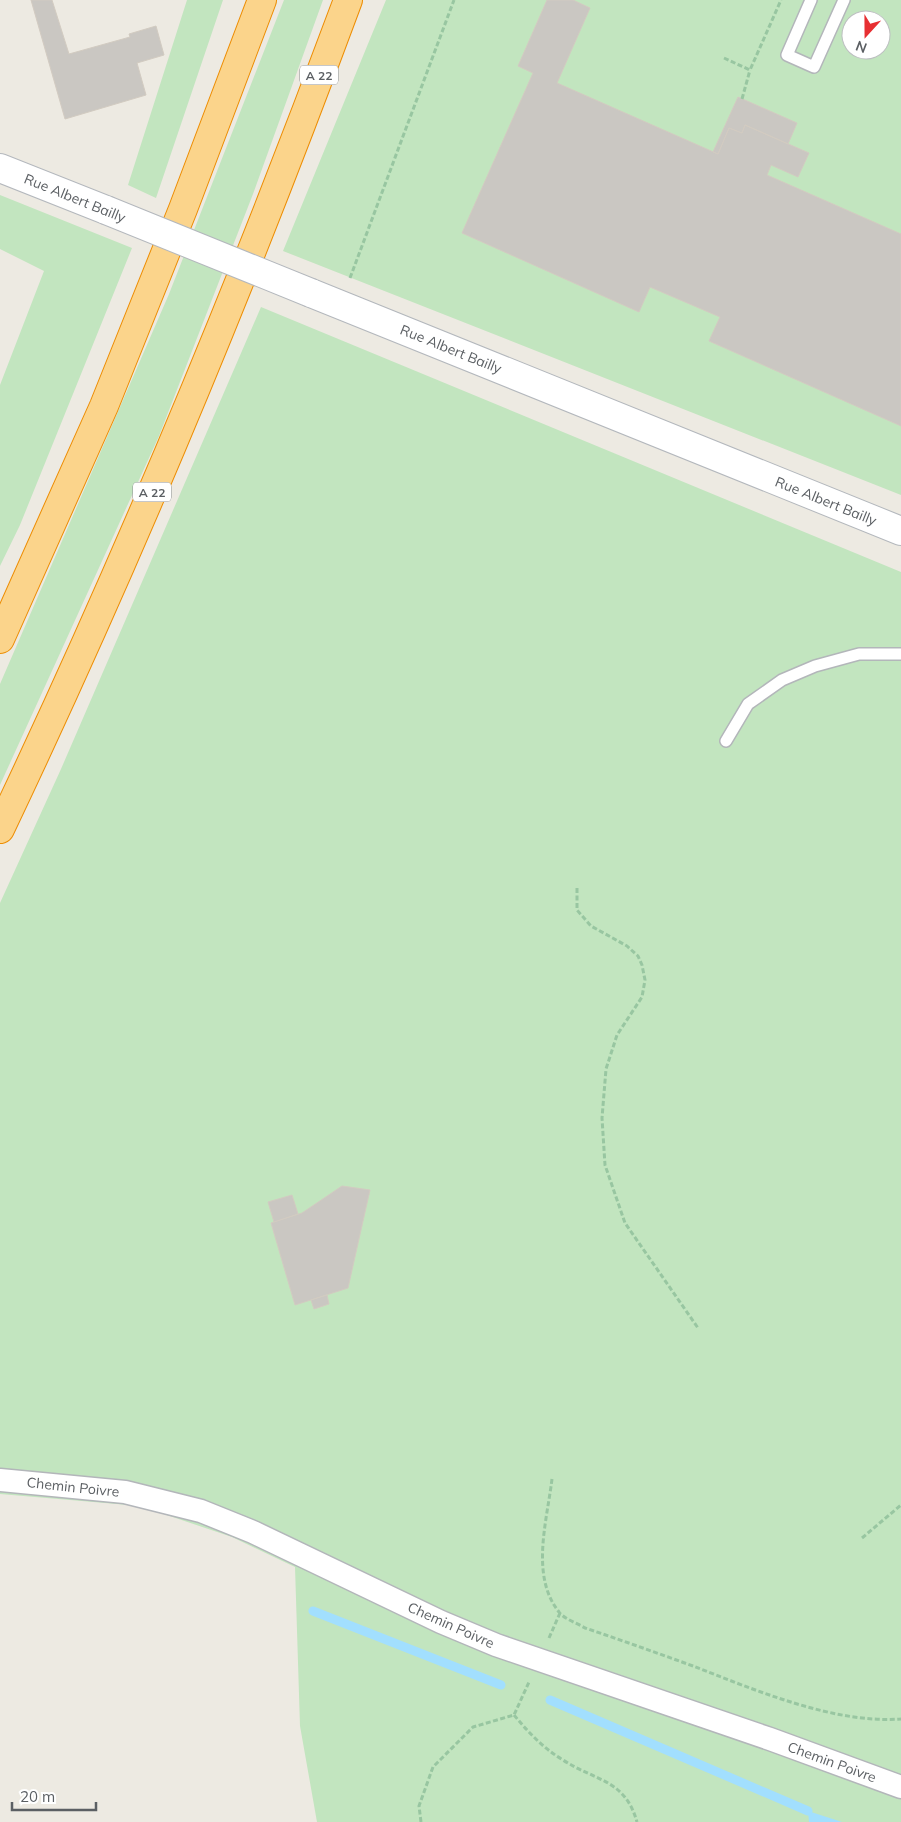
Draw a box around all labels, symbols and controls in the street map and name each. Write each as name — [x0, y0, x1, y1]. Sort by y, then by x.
north arrow — [841, 10, 891, 60]
text: N — [853, 37, 870, 57]
road number: A 22 — [300, 66, 338, 84]
street label: Rue Albert Bailly — [22, 169, 129, 227]
street label: Rue Albert Bailly — [398, 320, 505, 378]
street label: Rue Albert Bailly — [773, 472, 880, 530]
road number: A 22 — [133, 482, 171, 502]
street label: Chemin Poivre — [26, 1473, 120, 1501]
street label: Chemin Poivre — [405, 1598, 497, 1652]
street label: Chemin Poivre — [785, 1738, 879, 1786]
scale bar — [12, 1780, 96, 1812]
text: 20 m — [20, 1787, 55, 1806]

